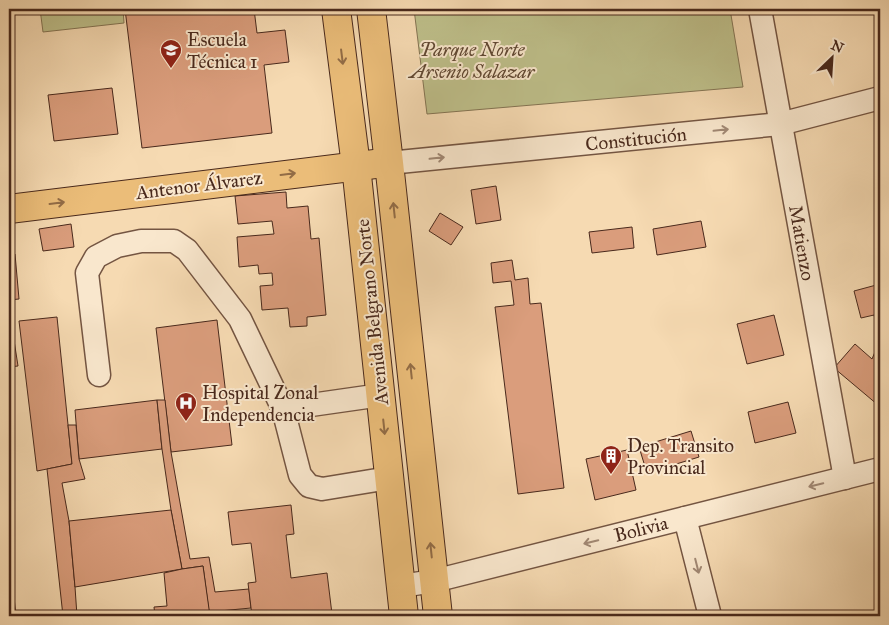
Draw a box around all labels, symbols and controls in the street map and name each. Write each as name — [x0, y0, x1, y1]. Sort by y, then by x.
place label: Escuela Técnica 1 — [187, 28, 257, 73]
north arrow — [806, 32, 856, 82]
text: N — [828, 36, 846, 57]
school or university icon: Escuela Técnica 1 — [159, 38, 183, 69]
park label: Parque Norte Arsenio Salazar — [408, 38, 536, 83]
one-way arrow — [337, 49, 347, 65]
street label: Constitución — [584, 122, 688, 156]
one-way arrow — [713, 125, 729, 135]
one-way arrow — [429, 153, 445, 163]
street label: Antenor Álvarez — [133, 165, 264, 204]
one-way arrow — [280, 169, 296, 179]
one-way arrow — [49, 198, 65, 208]
one-way arrow — [389, 202, 399, 218]
street label: Matienzo — [784, 203, 820, 283]
street label: Avenida Belgrano Norte — [351, 218, 394, 407]
one-way arrow — [406, 364, 416, 380]
place label: Hospital Zonal Independencia — [202, 381, 319, 426]
hospital icon: Hospital Zonal Independencia — [174, 391, 198, 422]
one-way arrow — [379, 419, 389, 435]
place label: Dep. Transito Provincial — [627, 434, 734, 479]
building icon: Dep. Transito Provincial — [599, 444, 623, 475]
one-way arrow — [809, 481, 825, 490]
street label: Bolivia — [612, 511, 671, 547]
one-way arrow — [583, 538, 599, 547]
one-way arrow — [426, 543, 436, 559]
one-way arrow — [693, 557, 702, 573]

